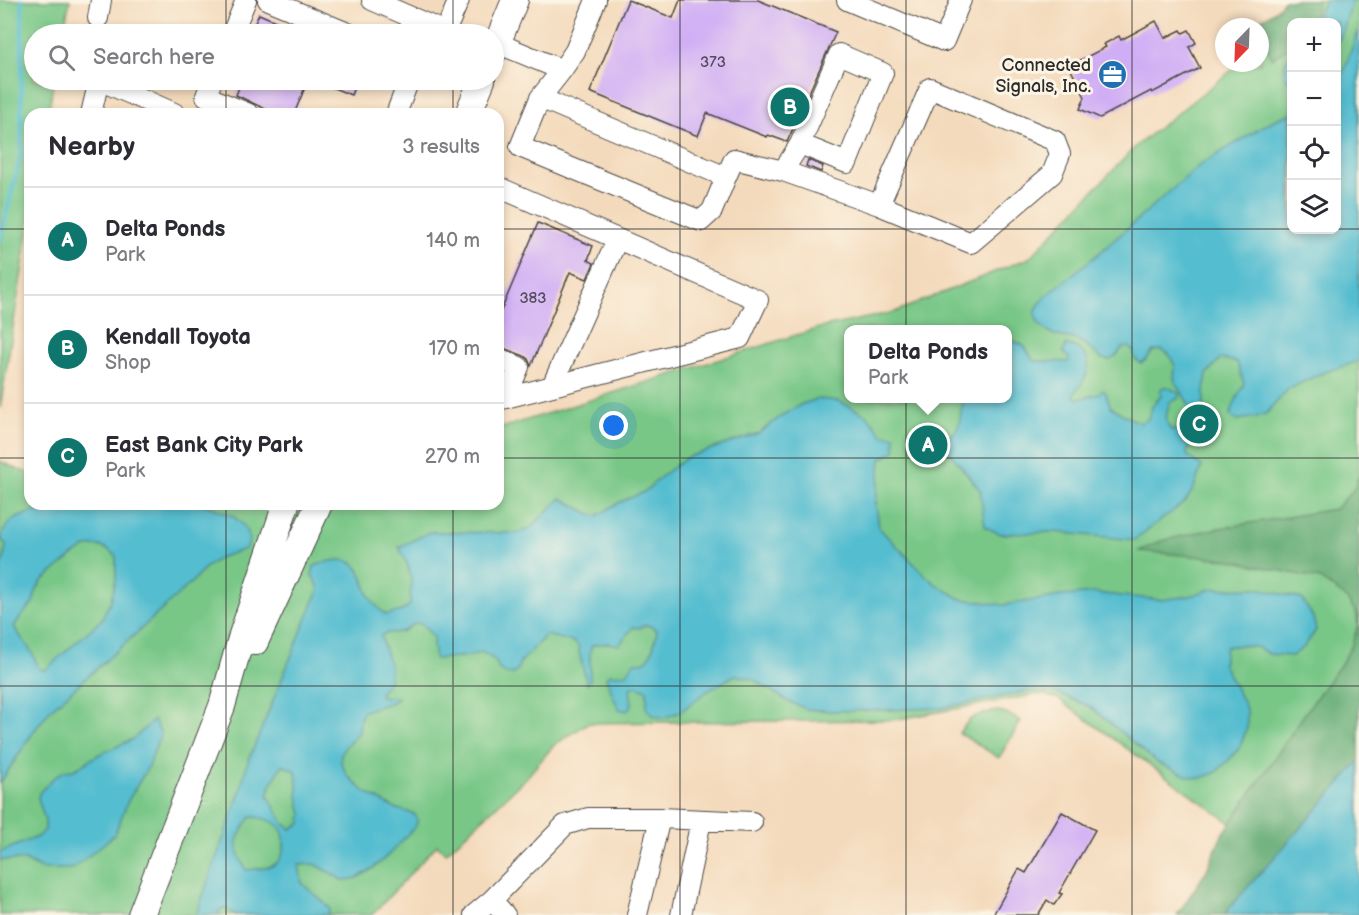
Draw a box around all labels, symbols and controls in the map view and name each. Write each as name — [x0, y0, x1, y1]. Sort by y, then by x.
north arrow — [1215, 18, 1269, 72]
map controls — [1287, 18, 1341, 234]
button: + — [1287, 18, 1341, 72]
search box — [24, 24, 504, 90]
icon: search — [45, 41, 78, 74]
text: Search here — [93, 44, 215, 71]
house number: 373 — [700, 53, 726, 72]
place label: Connected Signals, Inc. — [995, 55, 1091, 97]
office icon: Connected Signals, Inc. — [1096, 59, 1128, 91]
button: − — [1287, 72, 1341, 126]
pin: B — [770, 84, 810, 130]
button: locate — [1287, 126, 1341, 180]
text: Nearby — [48, 132, 135, 163]
text: 3 results — [402, 135, 480, 159]
button: layers — [1287, 180, 1341, 234]
text: Delta Ponds — [105, 216, 225, 243]
text: A — [61, 229, 74, 253]
text: 140 m — [426, 229, 480, 253]
text: Park — [105, 243, 145, 267]
house number: 383 — [519, 289, 547, 308]
text: Kendall Toyota — [105, 324, 251, 351]
popup — [844, 325, 1012, 403]
text: B — [60, 337, 75, 361]
text: 170 m — [429, 337, 480, 361]
text: Delta Ponds — [868, 339, 988, 366]
text: Shop — [105, 351, 151, 375]
text: Park — [868, 366, 908, 390]
pin: C — [1180, 402, 1218, 446]
your location — [599, 411, 628, 440]
pin: A — [908, 422, 948, 468]
text: East Bank City Park — [105, 432, 303, 459]
text: C — [60, 445, 75, 469]
text: 270 m — [425, 445, 480, 469]
text: Park — [105, 459, 145, 483]

